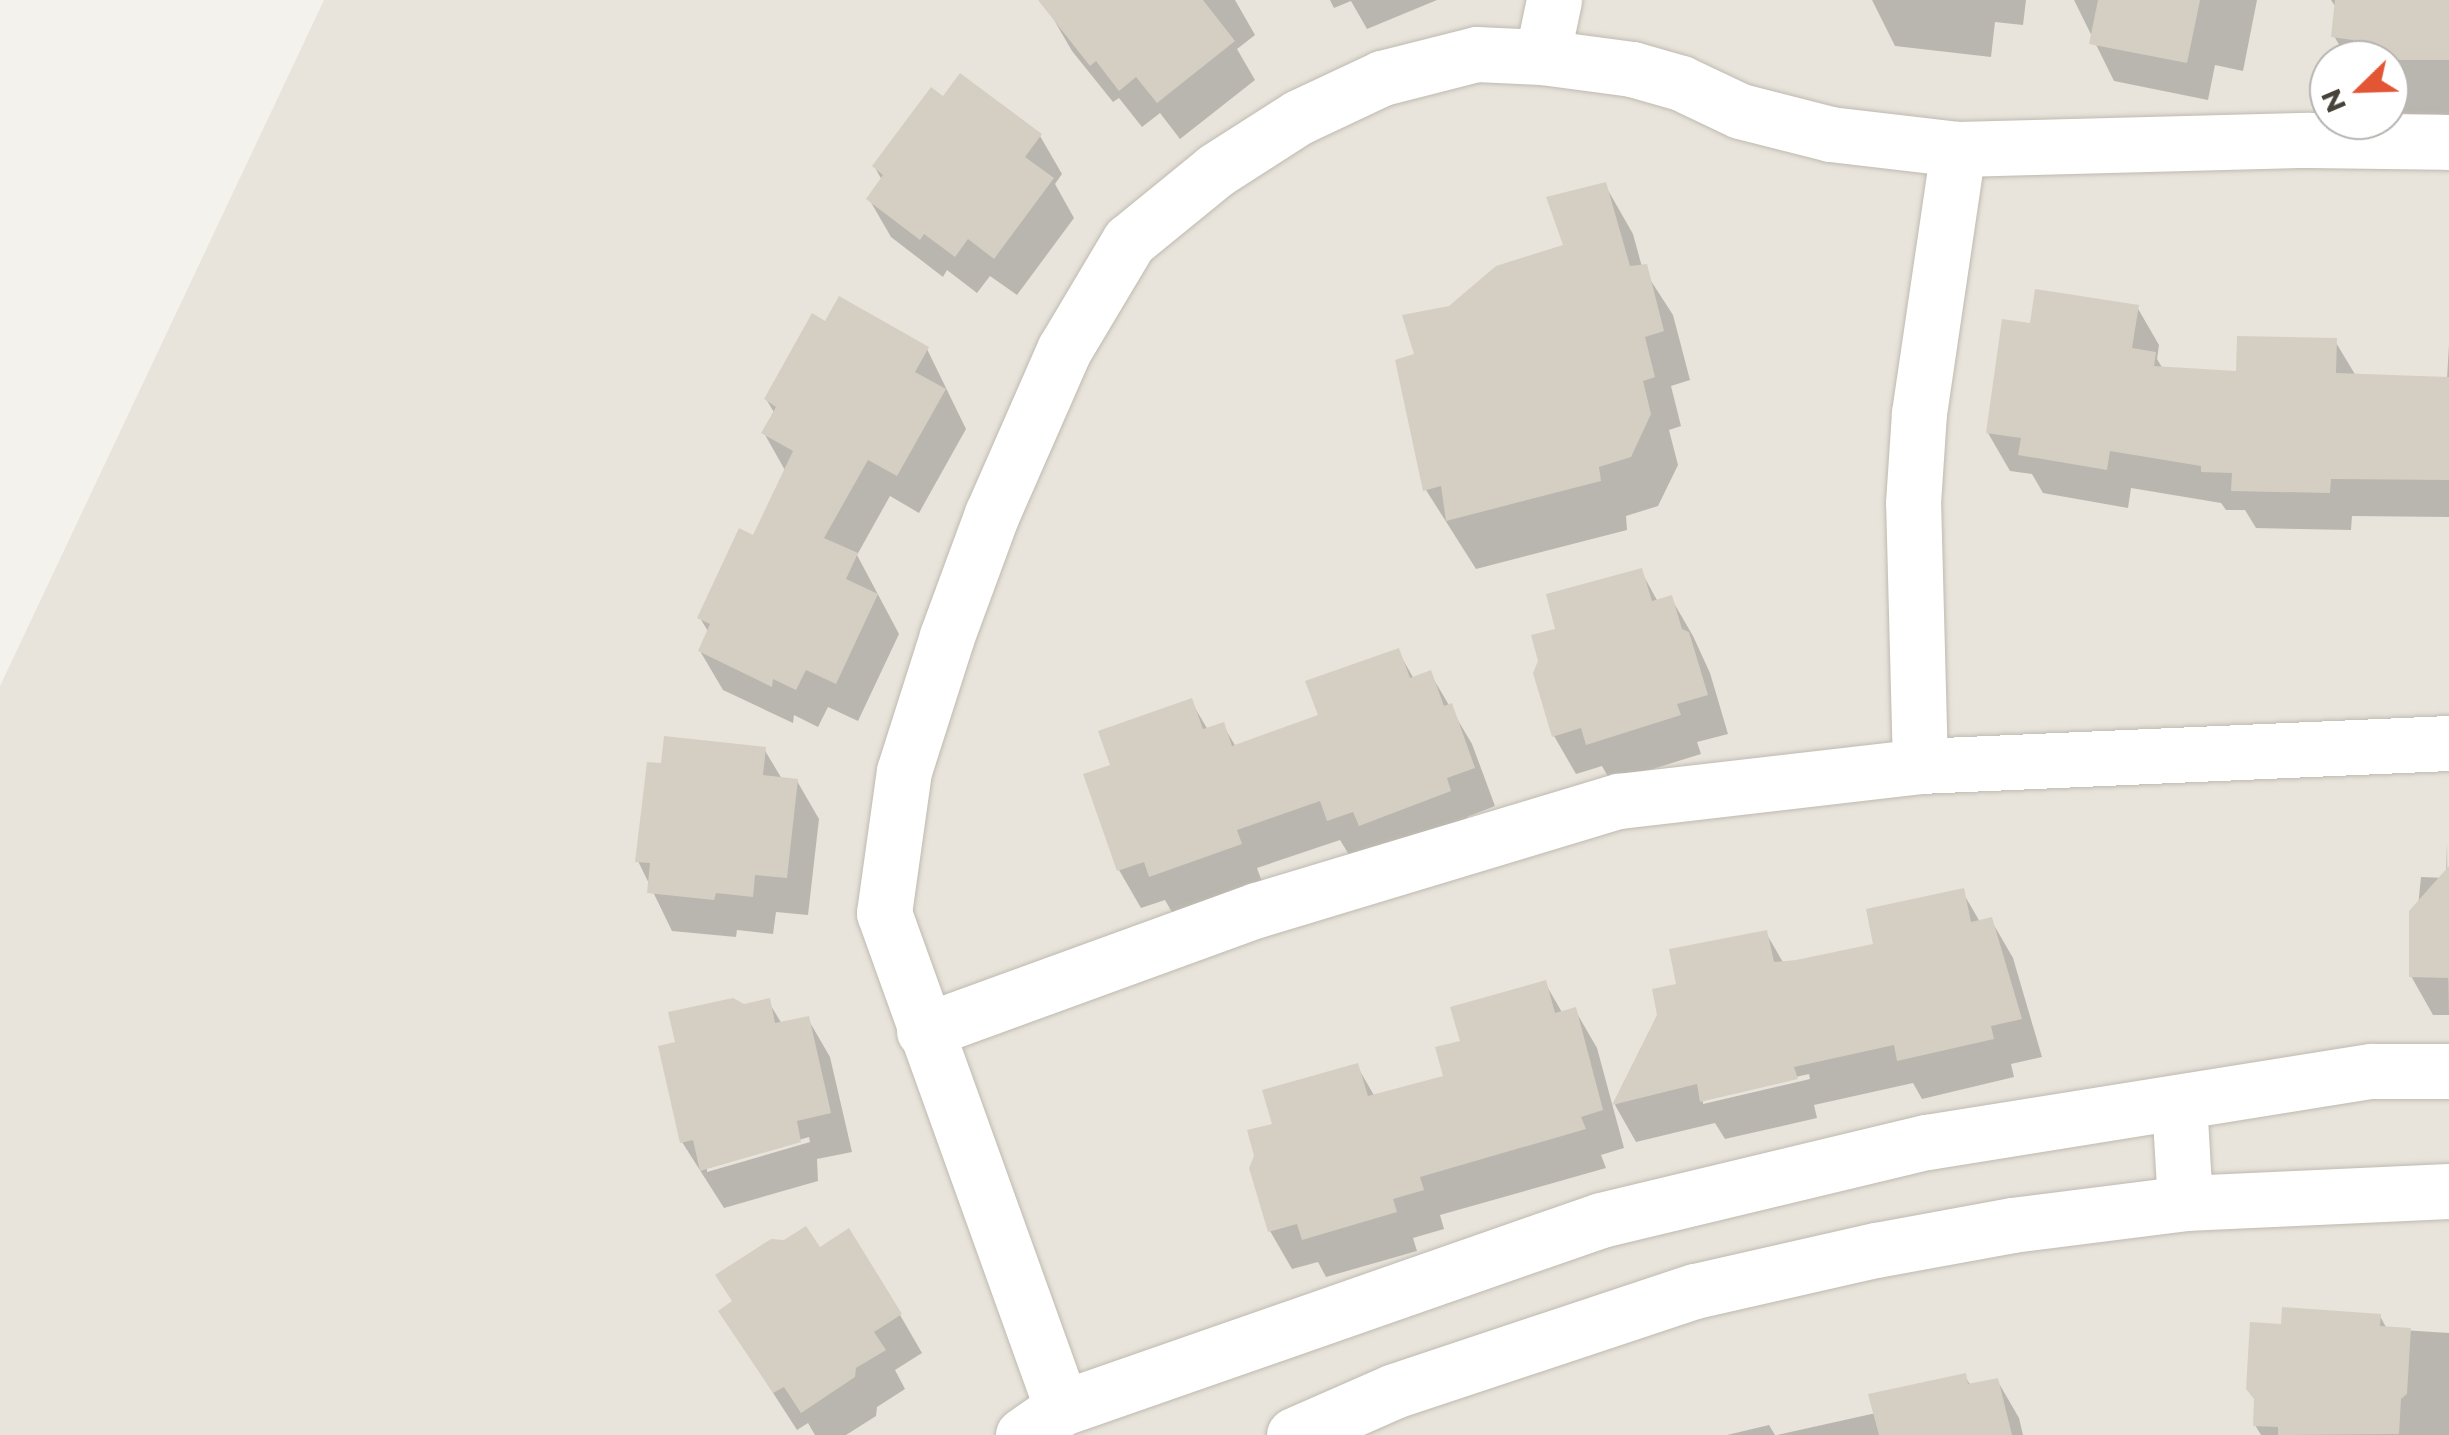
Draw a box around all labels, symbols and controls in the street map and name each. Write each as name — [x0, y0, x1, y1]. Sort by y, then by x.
north arrow — [2309, 40, 2409, 140]
text: N — [2313, 84, 2353, 118]

